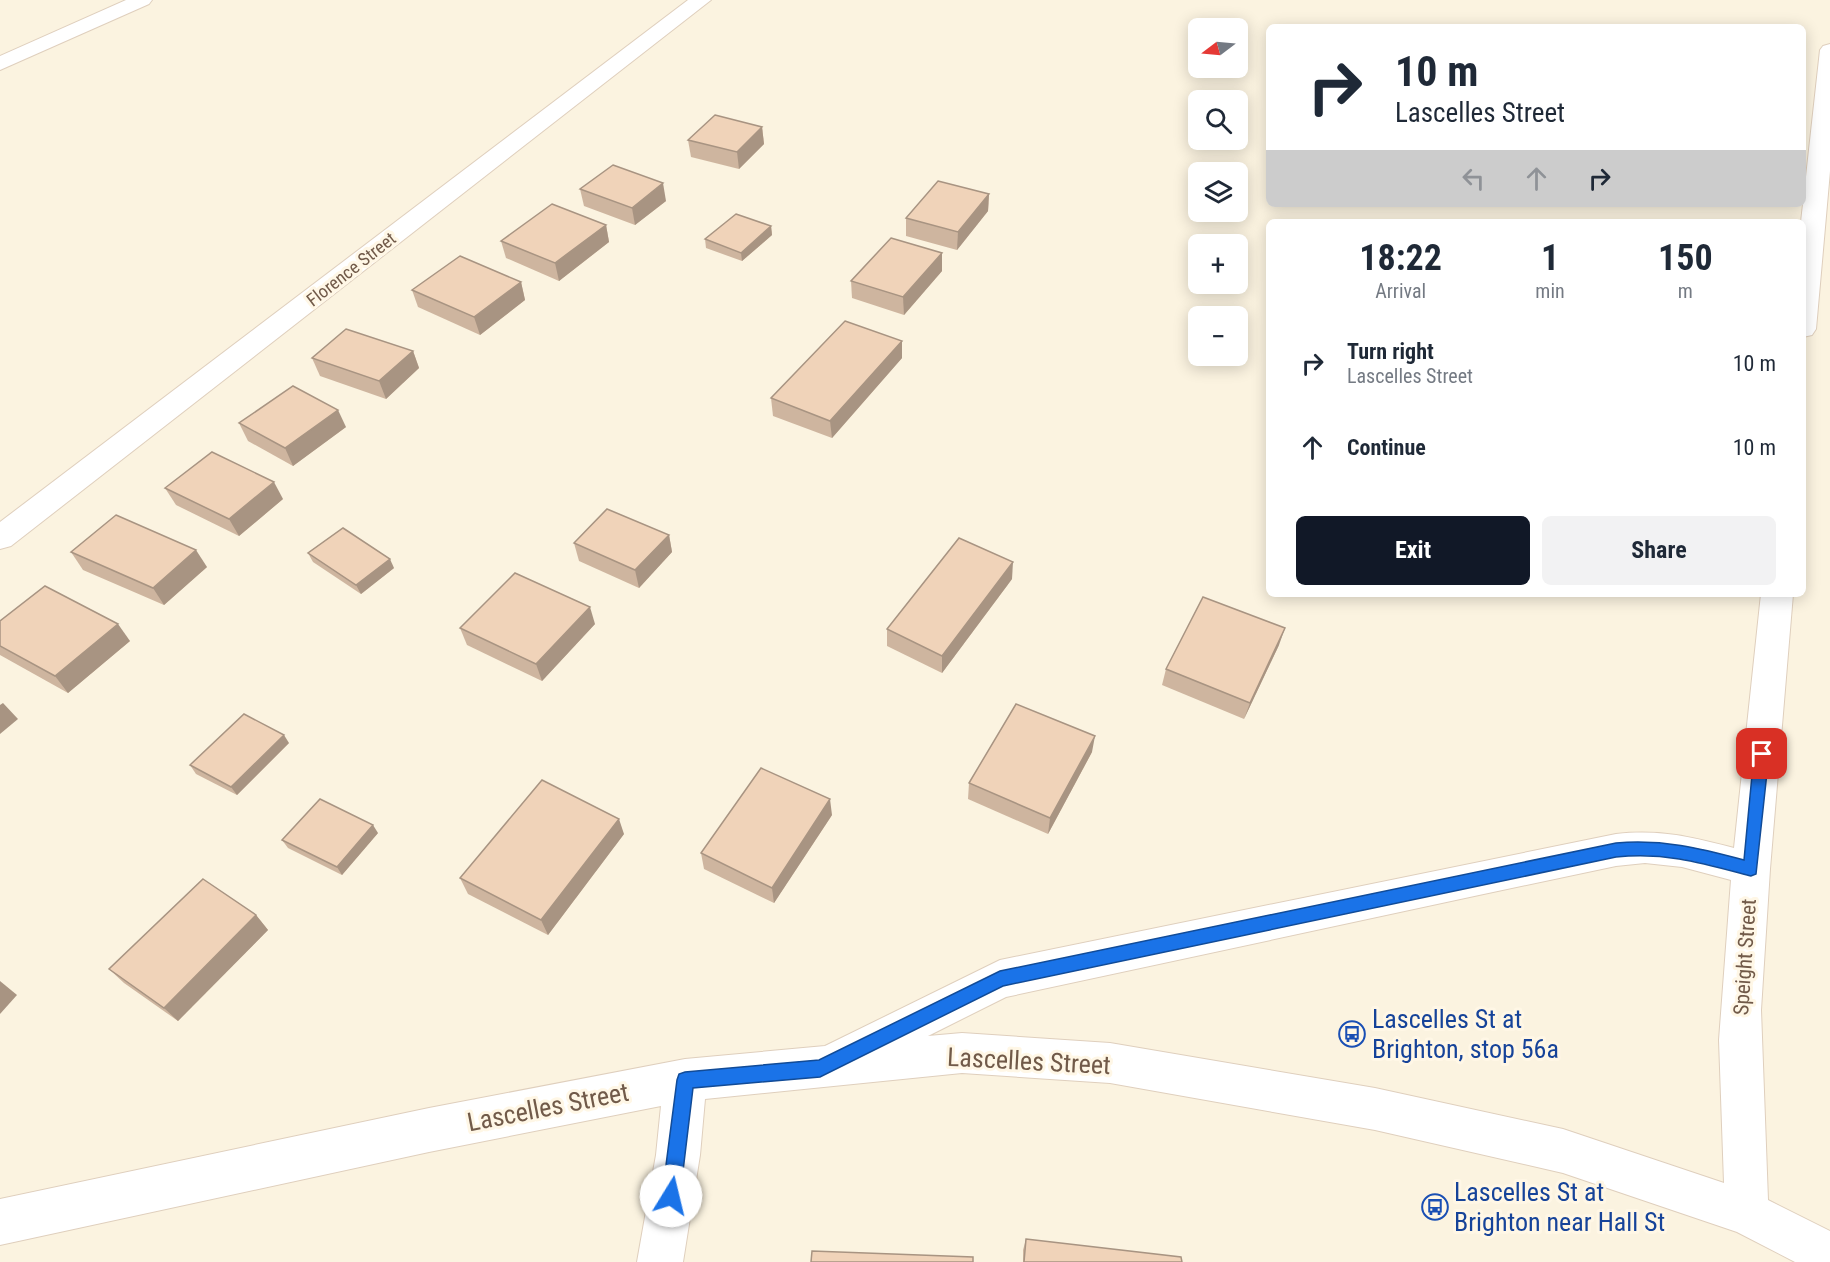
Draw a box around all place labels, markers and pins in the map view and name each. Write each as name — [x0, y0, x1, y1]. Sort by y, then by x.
pin — [1736, 728, 1787, 779]
place label: Lascelles St at Brighton, stop 56a — [1372, 1004, 1559, 1064]
bus stop icon: Lascelles St at Brighton, stop 56a — [1337, 1019, 1367, 1049]
place label: Lascelles St at Brighton near Hall St — [1454, 1177, 1665, 1237]
bus stop icon: Lascelles St at Brighton near Hall St — [1420, 1192, 1450, 1222]

